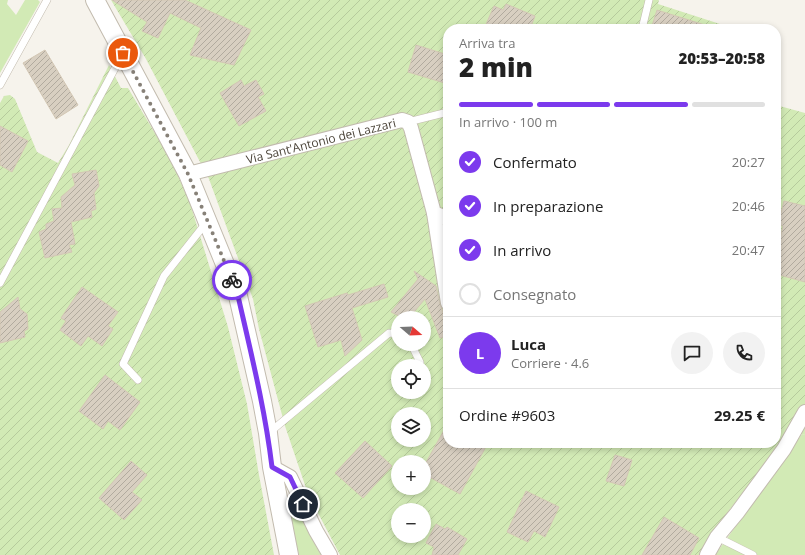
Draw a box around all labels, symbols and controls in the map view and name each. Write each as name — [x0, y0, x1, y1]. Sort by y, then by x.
text: Arriva tra — [459, 34, 515, 52]
pin — [106, 36, 140, 70]
icon: bag — [112, 42, 134, 64]
text: 20:53–20:58 — [679, 48, 765, 68]
text: 2 min — [459, 49, 533, 85]
text: In arrivo · 100 m — [459, 113, 557, 131]
street label: Via Sant'Antonio dei Lazzari — [244, 114, 398, 168]
icon: check — [459, 151, 481, 173]
text: Confermato — [493, 152, 577, 172]
text: 20:27 — [732, 153, 765, 171]
icon: check — [459, 195, 481, 217]
text: In preparazione — [493, 196, 603, 216]
text: 20:46 — [732, 197, 765, 215]
icon: check — [459, 239, 481, 261]
text: In arrivo — [493, 240, 551, 260]
text: 20:47 — [732, 241, 765, 259]
courier — [212, 260, 252, 300]
icon: bike — [221, 269, 243, 291]
text: Consegnato — [493, 284, 576, 304]
north arrow — [391, 311, 431, 351]
map controls — [391, 311, 431, 543]
button: chat — [671, 332, 713, 374]
button: phone — [723, 332, 765, 374]
text: Luca — [511, 334, 546, 354]
text: L — [476, 343, 484, 363]
text: Corriere · 4.6 — [511, 354, 589, 372]
button: locate — [391, 359, 431, 399]
text: Ordine #9603 — [459, 405, 555, 425]
text: 29.25 € — [714, 405, 765, 425]
button: layers — [391, 407, 431, 447]
button: + — [391, 455, 431, 495]
pin — [286, 487, 320, 521]
icon: home — [292, 493, 314, 515]
button: − — [391, 503, 431, 543]

